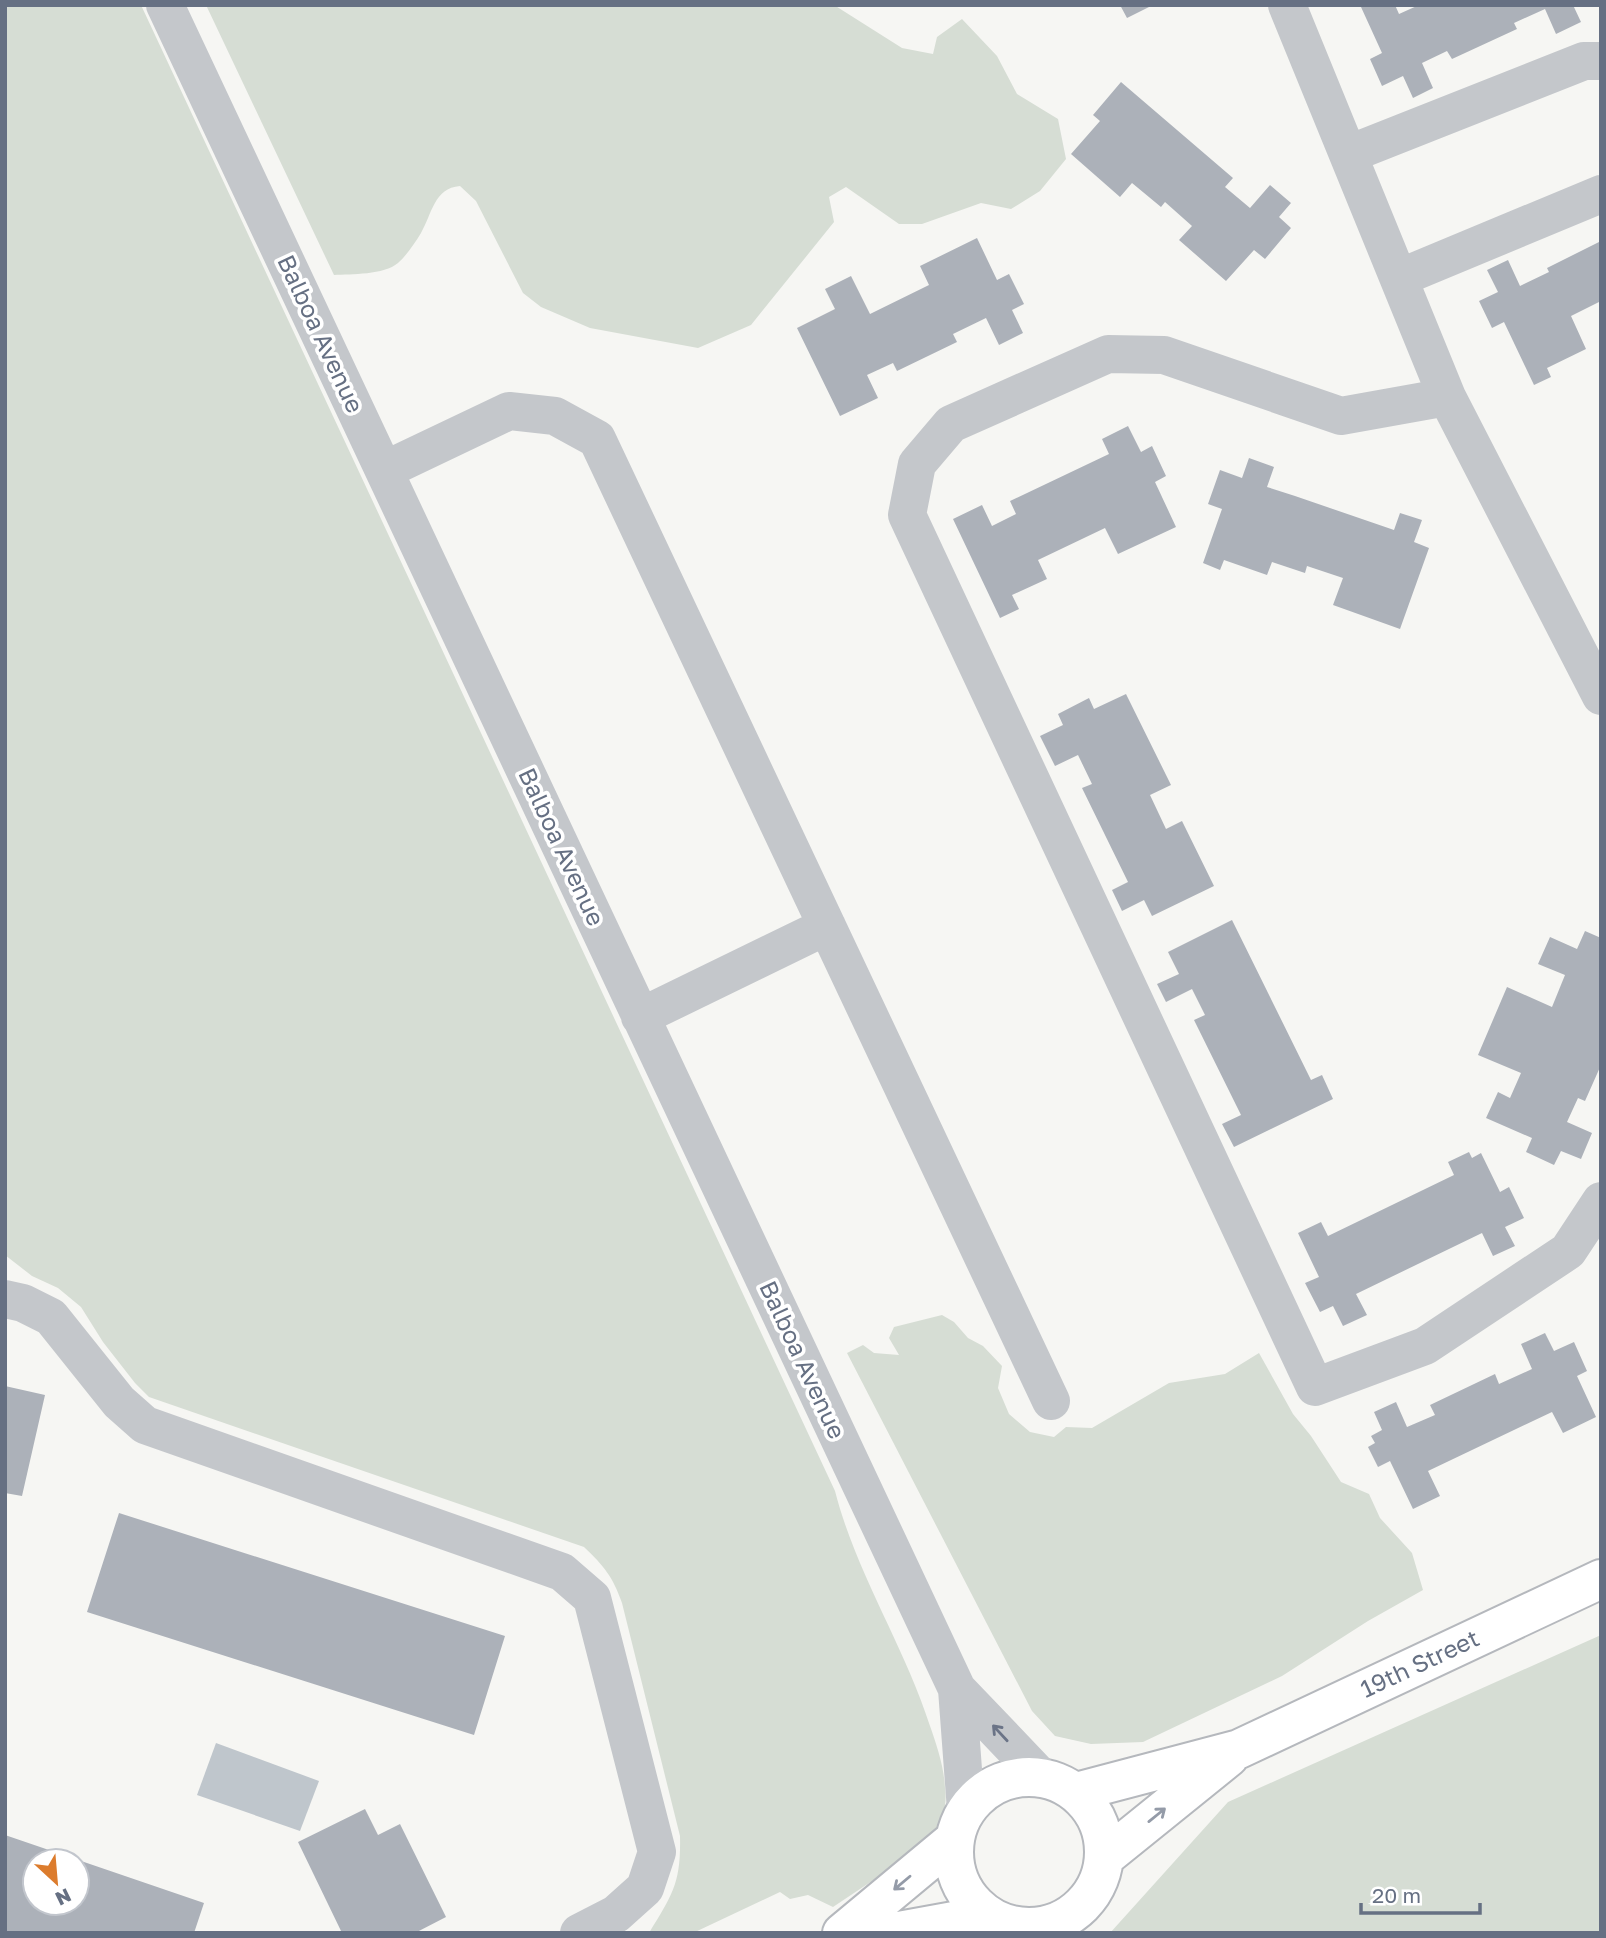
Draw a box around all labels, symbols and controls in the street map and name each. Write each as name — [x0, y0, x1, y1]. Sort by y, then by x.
street label: Balboa Avenue — [272, 250, 371, 417]
street label: Balboa Avenue — [513, 763, 612, 930]
street label: Balboa Avenue — [754, 1276, 853, 1443]
street label: 19th Street — [1355, 1623, 1483, 1703]
one-way arrow — [991, 1725, 1008, 1742]
one-way arrow — [1148, 1808, 1166, 1823]
north arrow — [21, 1847, 91, 1917]
scale bar — [1361, 1871, 1480, 1915]
one-way arrow — [894, 1875, 912, 1890]
text: 20 m — [1372, 1882, 1421, 1908]
text: N — [52, 1884, 75, 1911]

